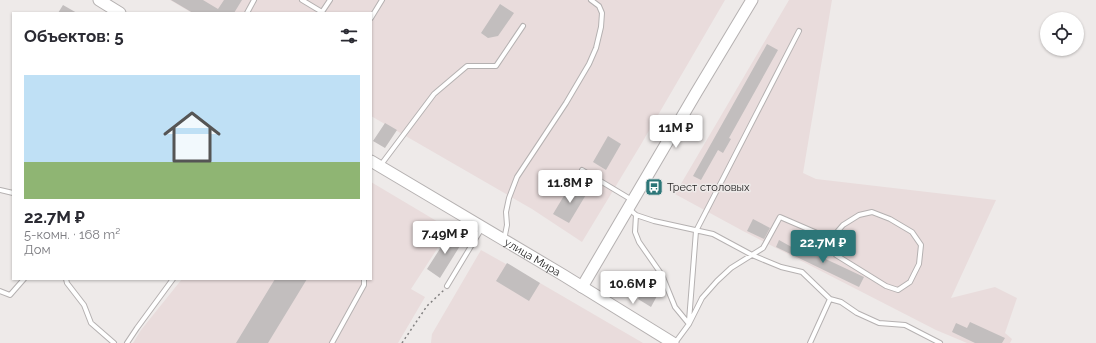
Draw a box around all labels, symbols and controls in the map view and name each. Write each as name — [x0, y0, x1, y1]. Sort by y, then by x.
map controls — [1040, 12, 1084, 56]
button: locate — [1040, 12, 1084, 56]
icon: filters — [338, 25, 360, 47]
text: Объектов: 5 — [24, 26, 124, 46]
icon: home — [156, 101, 228, 173]
pin: 11M ₽ — [648, 115, 704, 149]
text: 11M ₽ — [659, 120, 693, 135]
pin: 11.8M ₽ — [533, 170, 607, 204]
text: 11.8M ₽ — [547, 175, 593, 190]
bus stop icon: Трест столовых — [644, 177, 664, 197]
place label: Трест столовых — [667, 181, 750, 194]
text: 22.7M ₽ — [24, 207, 85, 227]
pin: 7.49M ₽ — [408, 221, 482, 255]
text: 7.49M ₽ — [422, 226, 468, 241]
text: 5-комн. · 168 m² — [24, 227, 120, 242]
pin: 22.7M ₽ — [786, 230, 860, 264]
street label: улица Мира — [502, 235, 563, 279]
text: 22.7M ₽ — [800, 235, 846, 250]
text: Дом — [24, 242, 51, 257]
pin: 10.6M ₽ — [596, 271, 670, 305]
text: 10.6M ₽ — [609, 276, 657, 291]

